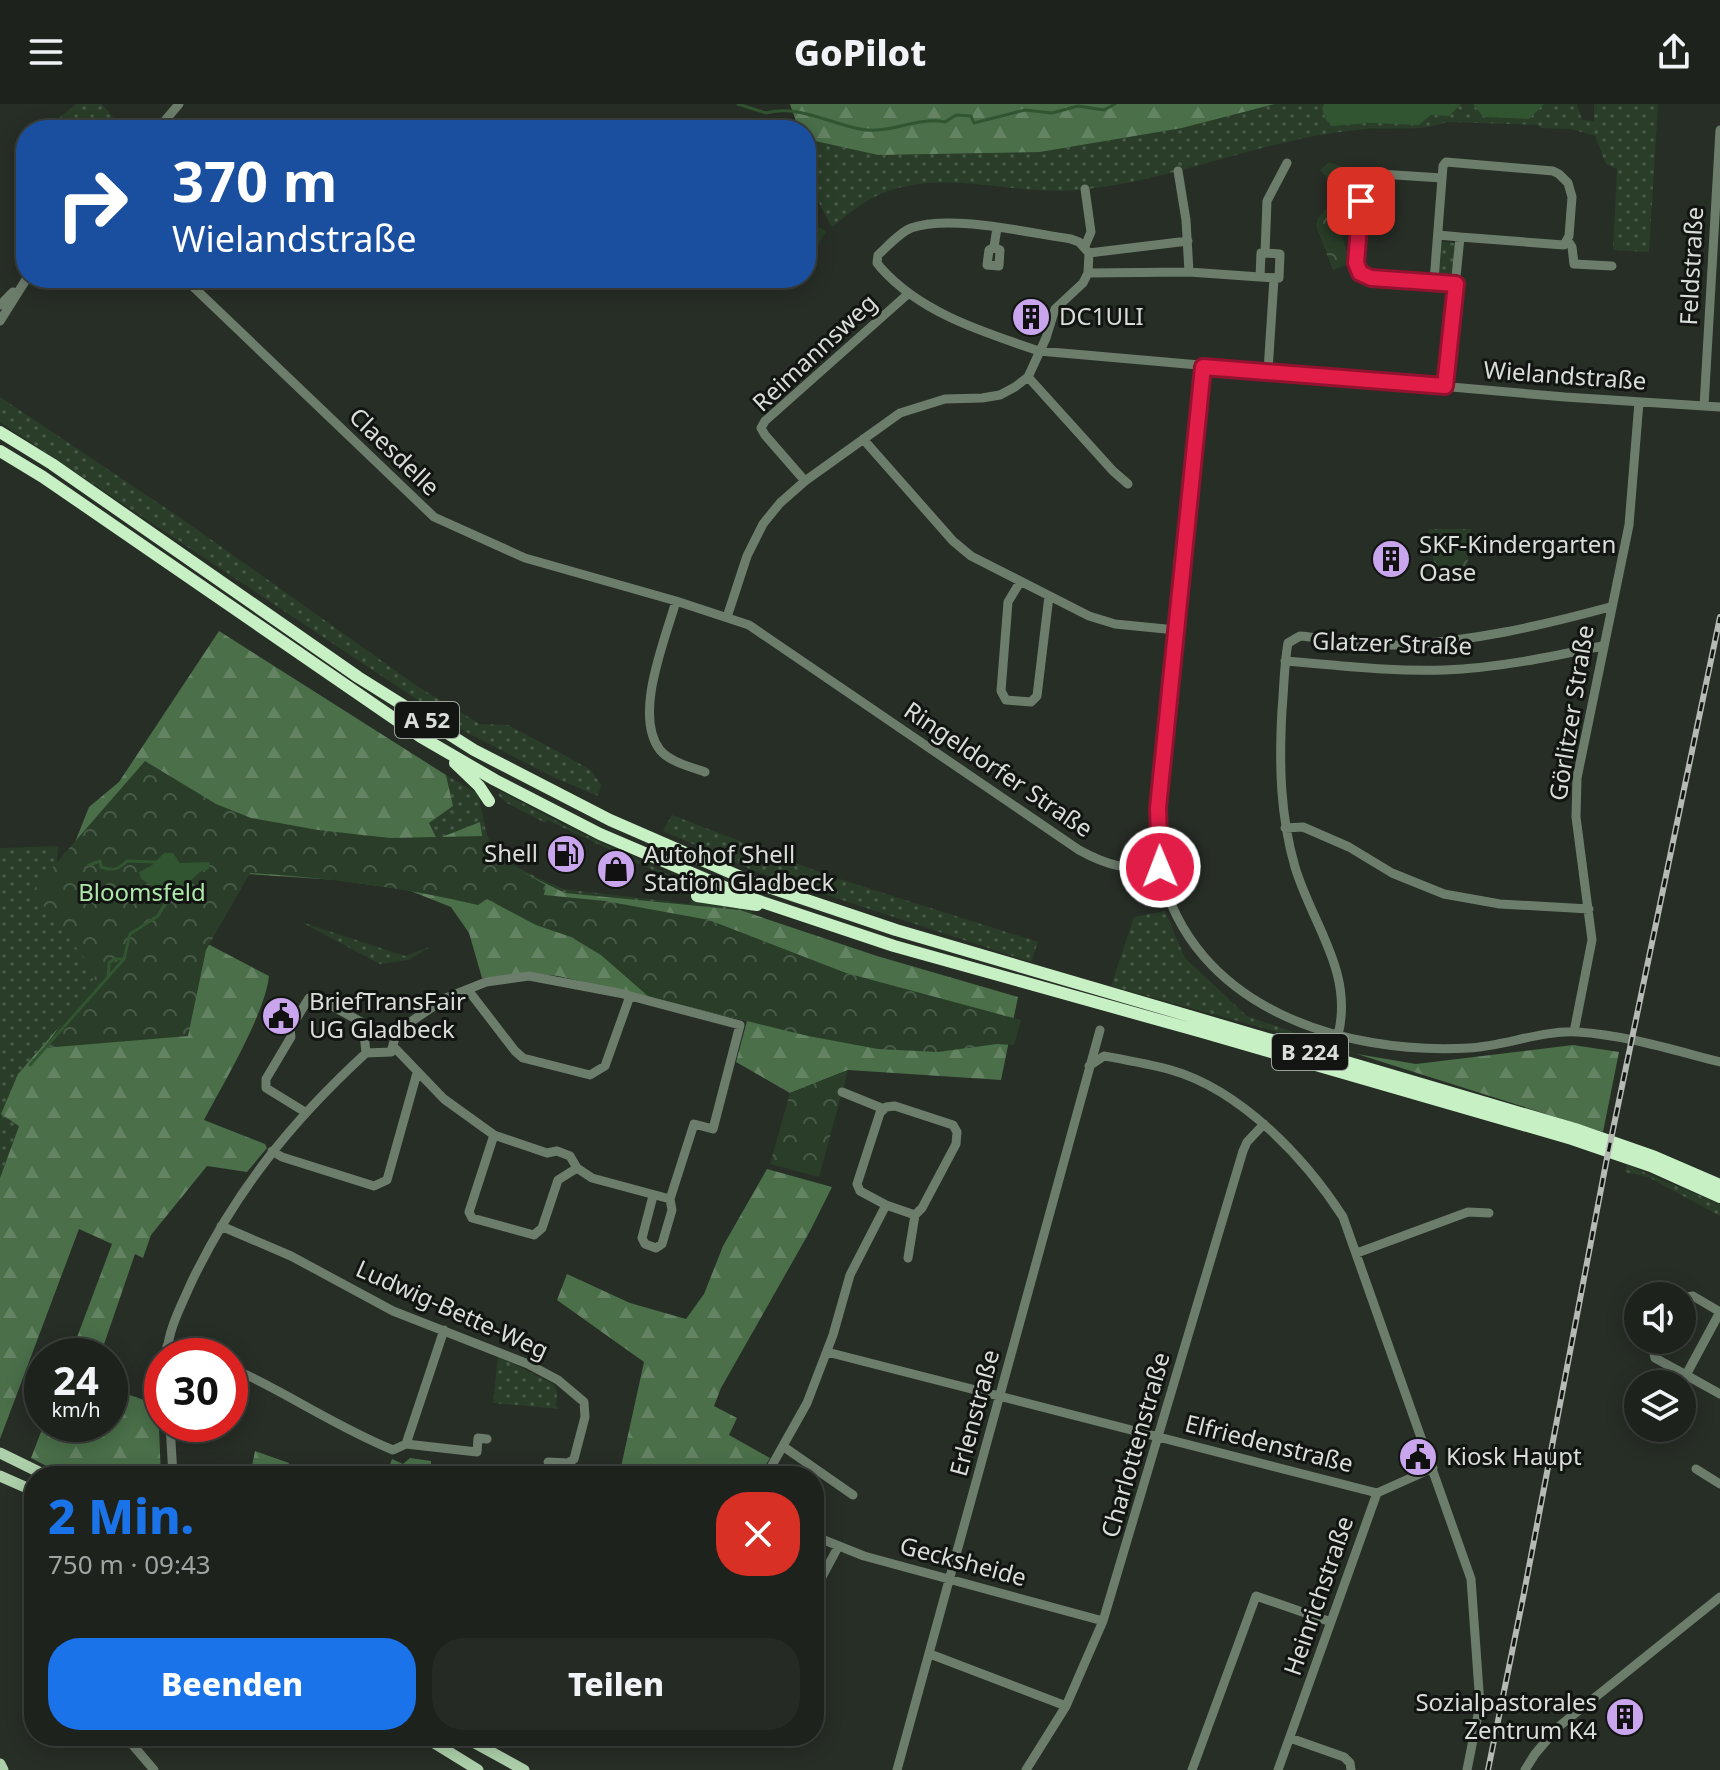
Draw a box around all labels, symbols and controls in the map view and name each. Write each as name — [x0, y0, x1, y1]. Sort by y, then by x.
text: GoPilot — [794, 28, 926, 77]
icon: menu — [24, 30, 68, 74]
icon: share — [1652, 30, 1696, 74]
text: 370 m — [172, 142, 337, 218]
icon: right — [40, 152, 144, 256]
pin — [1327, 167, 1395, 235]
icon: arrive — [1339, 179, 1383, 223]
street label: Feldstraße — [1671, 206, 1710, 326]
text: Wielandstraße — [172, 214, 417, 263]
street label: Reimannsweg — [745, 286, 883, 418]
building icon: DC1ULI — [1010, 296, 1052, 338]
place label: DC1ULI — [1059, 299, 1144, 332]
street label: Wielandstraße — [1483, 352, 1648, 397]
street label: Claesdelle — [343, 399, 448, 502]
place label: SKF-Kindergarten Oase — [1419, 527, 1616, 588]
building icon: SKF-Kindergarten Oase — [1370, 538, 1412, 580]
street label: Glatzer Straße — [1311, 623, 1473, 662]
street label: Görlitzer Straße — [1540, 623, 1601, 803]
street label: Ringeldorfer Straße — [898, 693, 1100, 844]
road number: A 52 — [395, 702, 459, 738]
position arrow — [1118, 825, 1202, 909]
fuel station icon: Shell — [545, 833, 587, 875]
place label: Shell — [484, 836, 538, 869]
place label: Autohof Shell Station Gladbeck — [644, 837, 834, 898]
shop icon: Autohof Shell Station Gladbeck — [595, 848, 637, 890]
park label: Bloomsfeld — [78, 875, 206, 908]
place label: BriefTransFair UG Gladbeck — [309, 984, 466, 1045]
public building icon: BriefTransFair UG Gladbeck — [260, 995, 302, 1037]
road number: B 224 — [1272, 1034, 1348, 1070]
street label: Ludwig-Bette-Weg — [351, 1251, 554, 1366]
map controls — [1624, 1282, 1696, 1442]
button: sound — [1624, 1282, 1696, 1354]
speed limit sign: 30 — [144, 1338, 248, 1442]
street label: Erlenstraße — [941, 1346, 1006, 1479]
street label: Charlottenstraße — [1092, 1348, 1177, 1541]
text: 24 — [53, 1352, 99, 1407]
button: layers — [1624, 1370, 1696, 1442]
text: km/h — [51, 1396, 101, 1423]
street label: Elfriedenstraße — [1182, 1406, 1357, 1479]
public building icon: Kiosk Haupt — [1397, 1436, 1439, 1478]
place label: Kiosk Haupt — [1446, 1439, 1582, 1472]
text: 2 Min. — [48, 1483, 194, 1548]
button: close — [716, 1492, 800, 1576]
street label: Heinrichstraße — [1275, 1511, 1360, 1680]
street label: Gecksheide — [896, 1528, 1030, 1593]
text: 750 m · 09:43 — [48, 1546, 211, 1582]
button: Beenden — [48, 1638, 416, 1730]
button: Teilen — [432, 1638, 800, 1730]
place label: Sozialpastorales Zentrum K4 — [1415, 1685, 1597, 1746]
building icon: Sozialpastorales Zentrum K4 — [1604, 1696, 1646, 1738]

